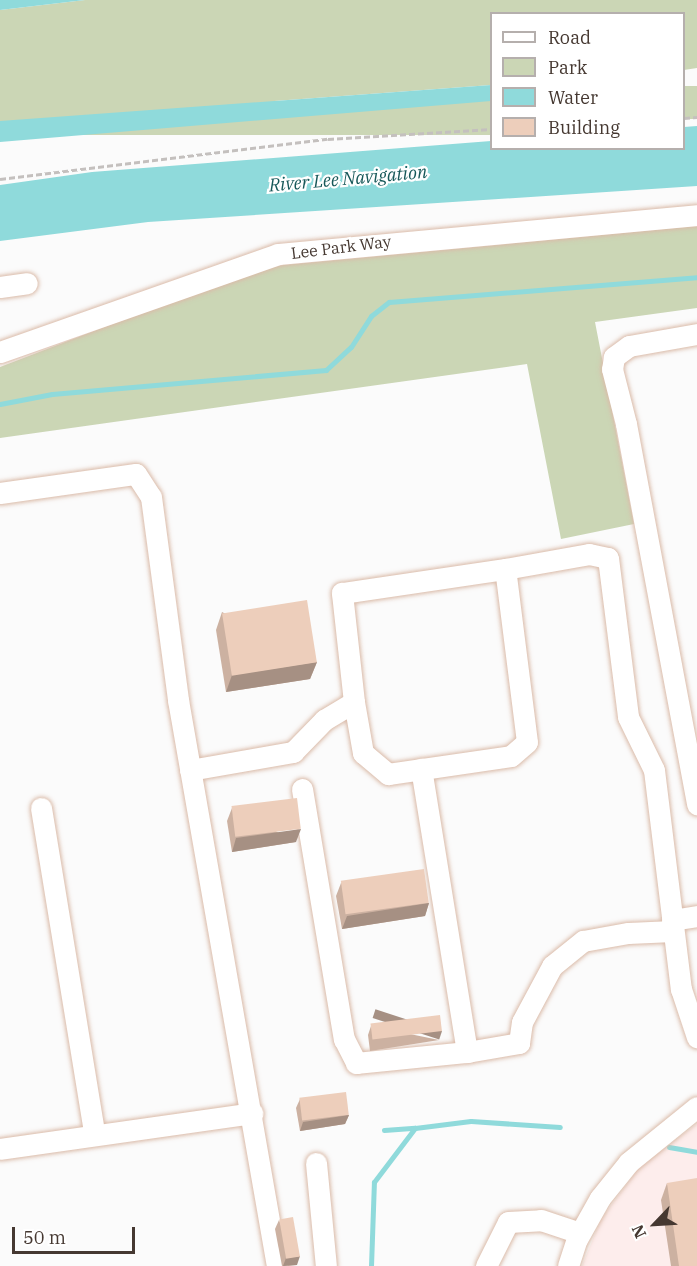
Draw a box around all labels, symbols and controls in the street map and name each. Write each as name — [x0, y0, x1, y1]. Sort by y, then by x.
legend — [490, 12, 685, 150]
text: Road — [548, 26, 591, 49]
text: Park — [548, 56, 587, 79]
text: Water — [548, 86, 598, 109]
text: Building — [548, 116, 620, 139]
water label: River Lee Navigation — [268, 161, 428, 197]
street label: Lee Park Way — [290, 231, 392, 263]
north arrow — [625, 1194, 685, 1254]
scale bar — [15, 1215, 138, 1253]
text: N — [627, 1222, 650, 1242]
text: 50 m — [23, 1226, 66, 1249]

